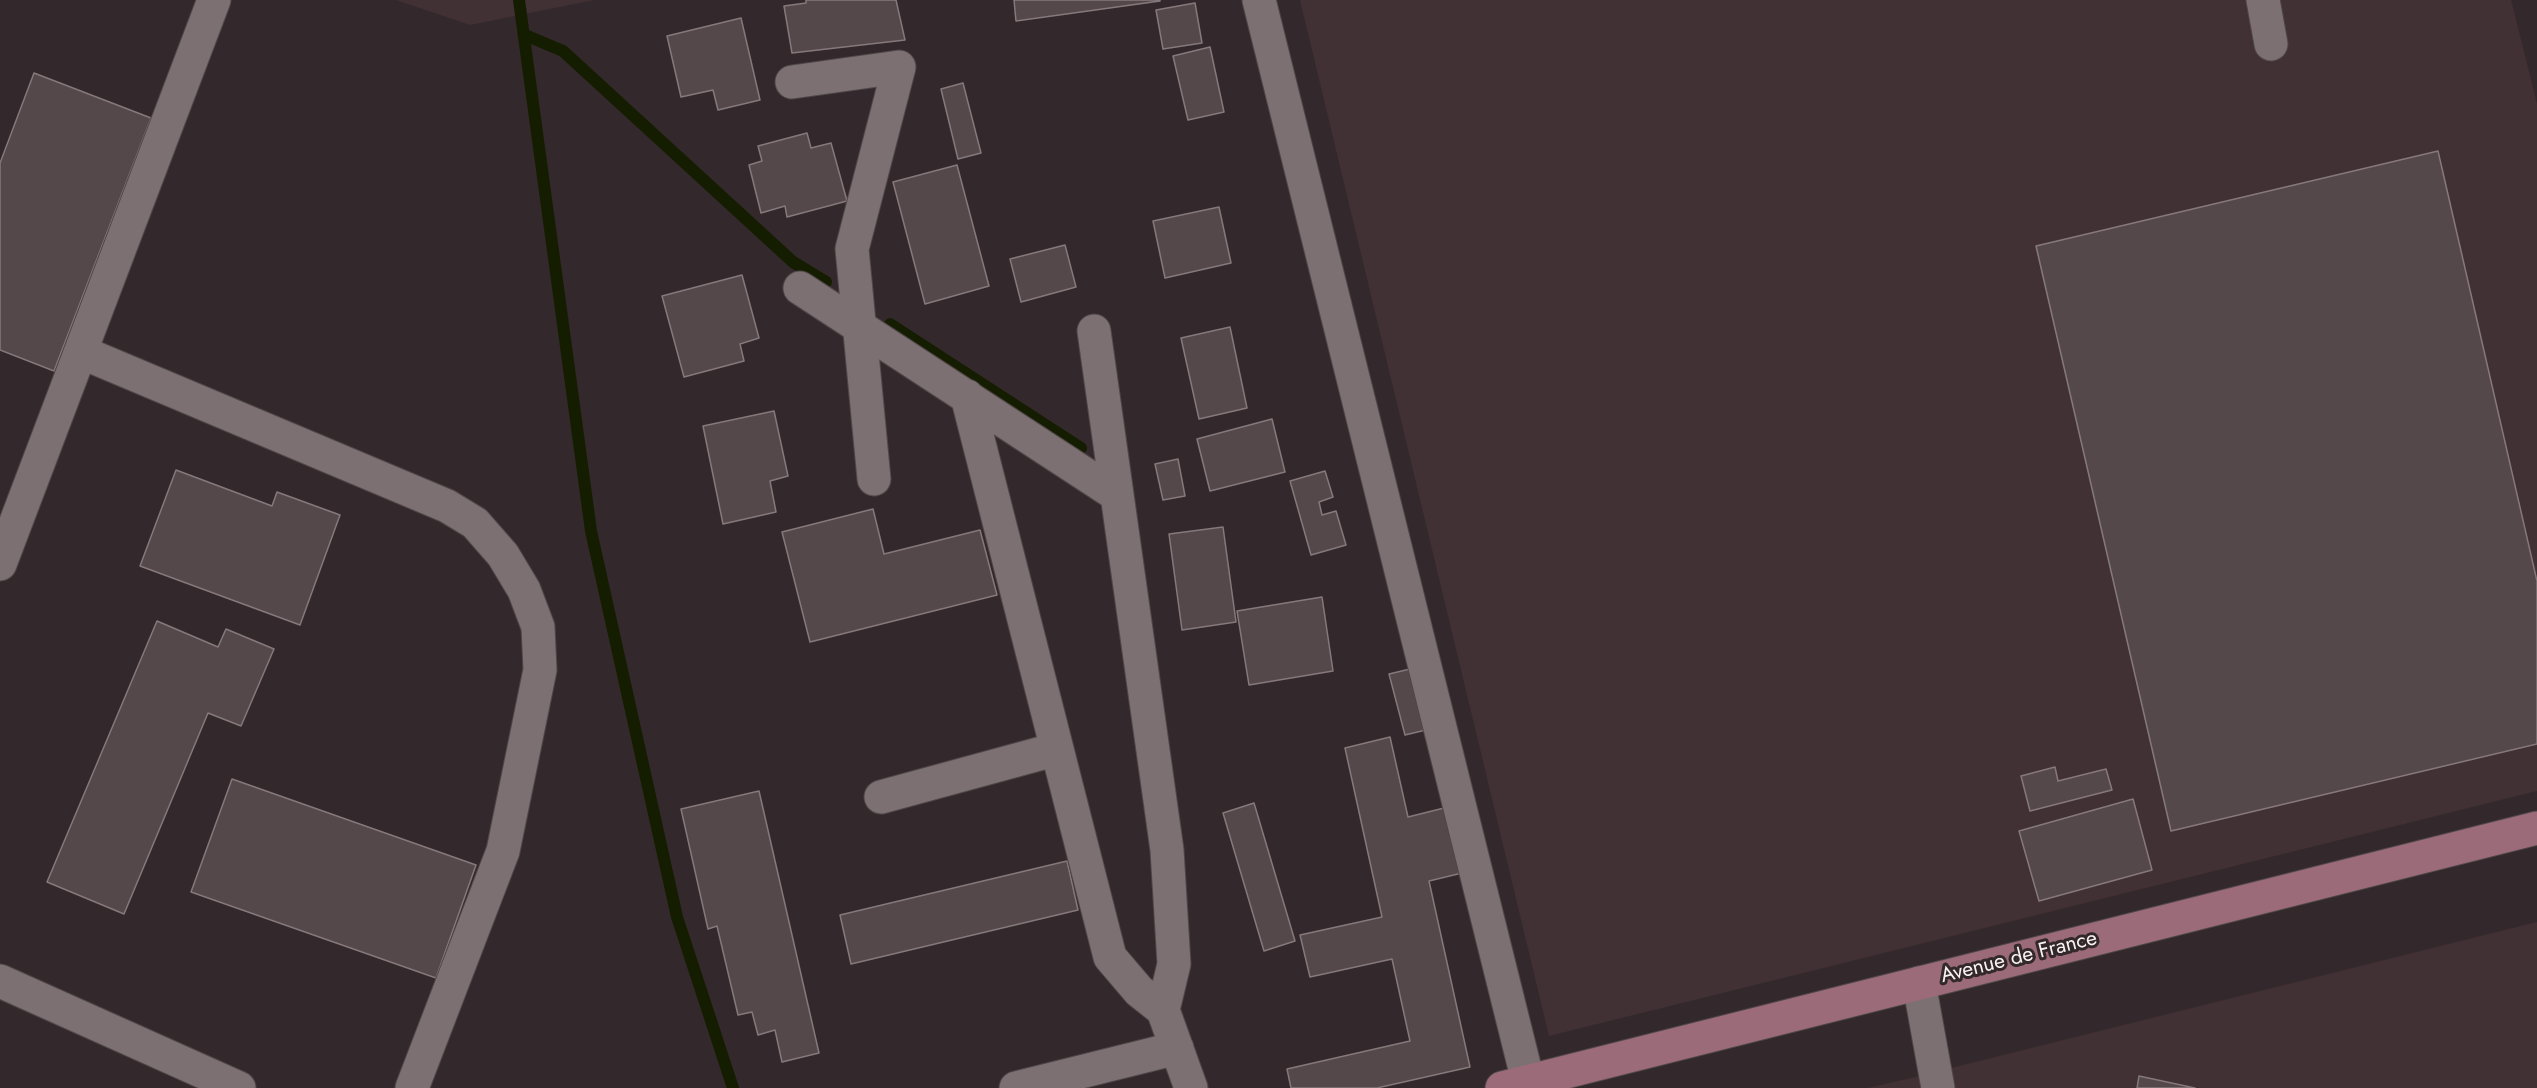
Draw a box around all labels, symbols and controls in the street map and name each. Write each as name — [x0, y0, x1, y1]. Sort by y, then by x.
street label: Avenue de France — [1938, 926, 2100, 990]

